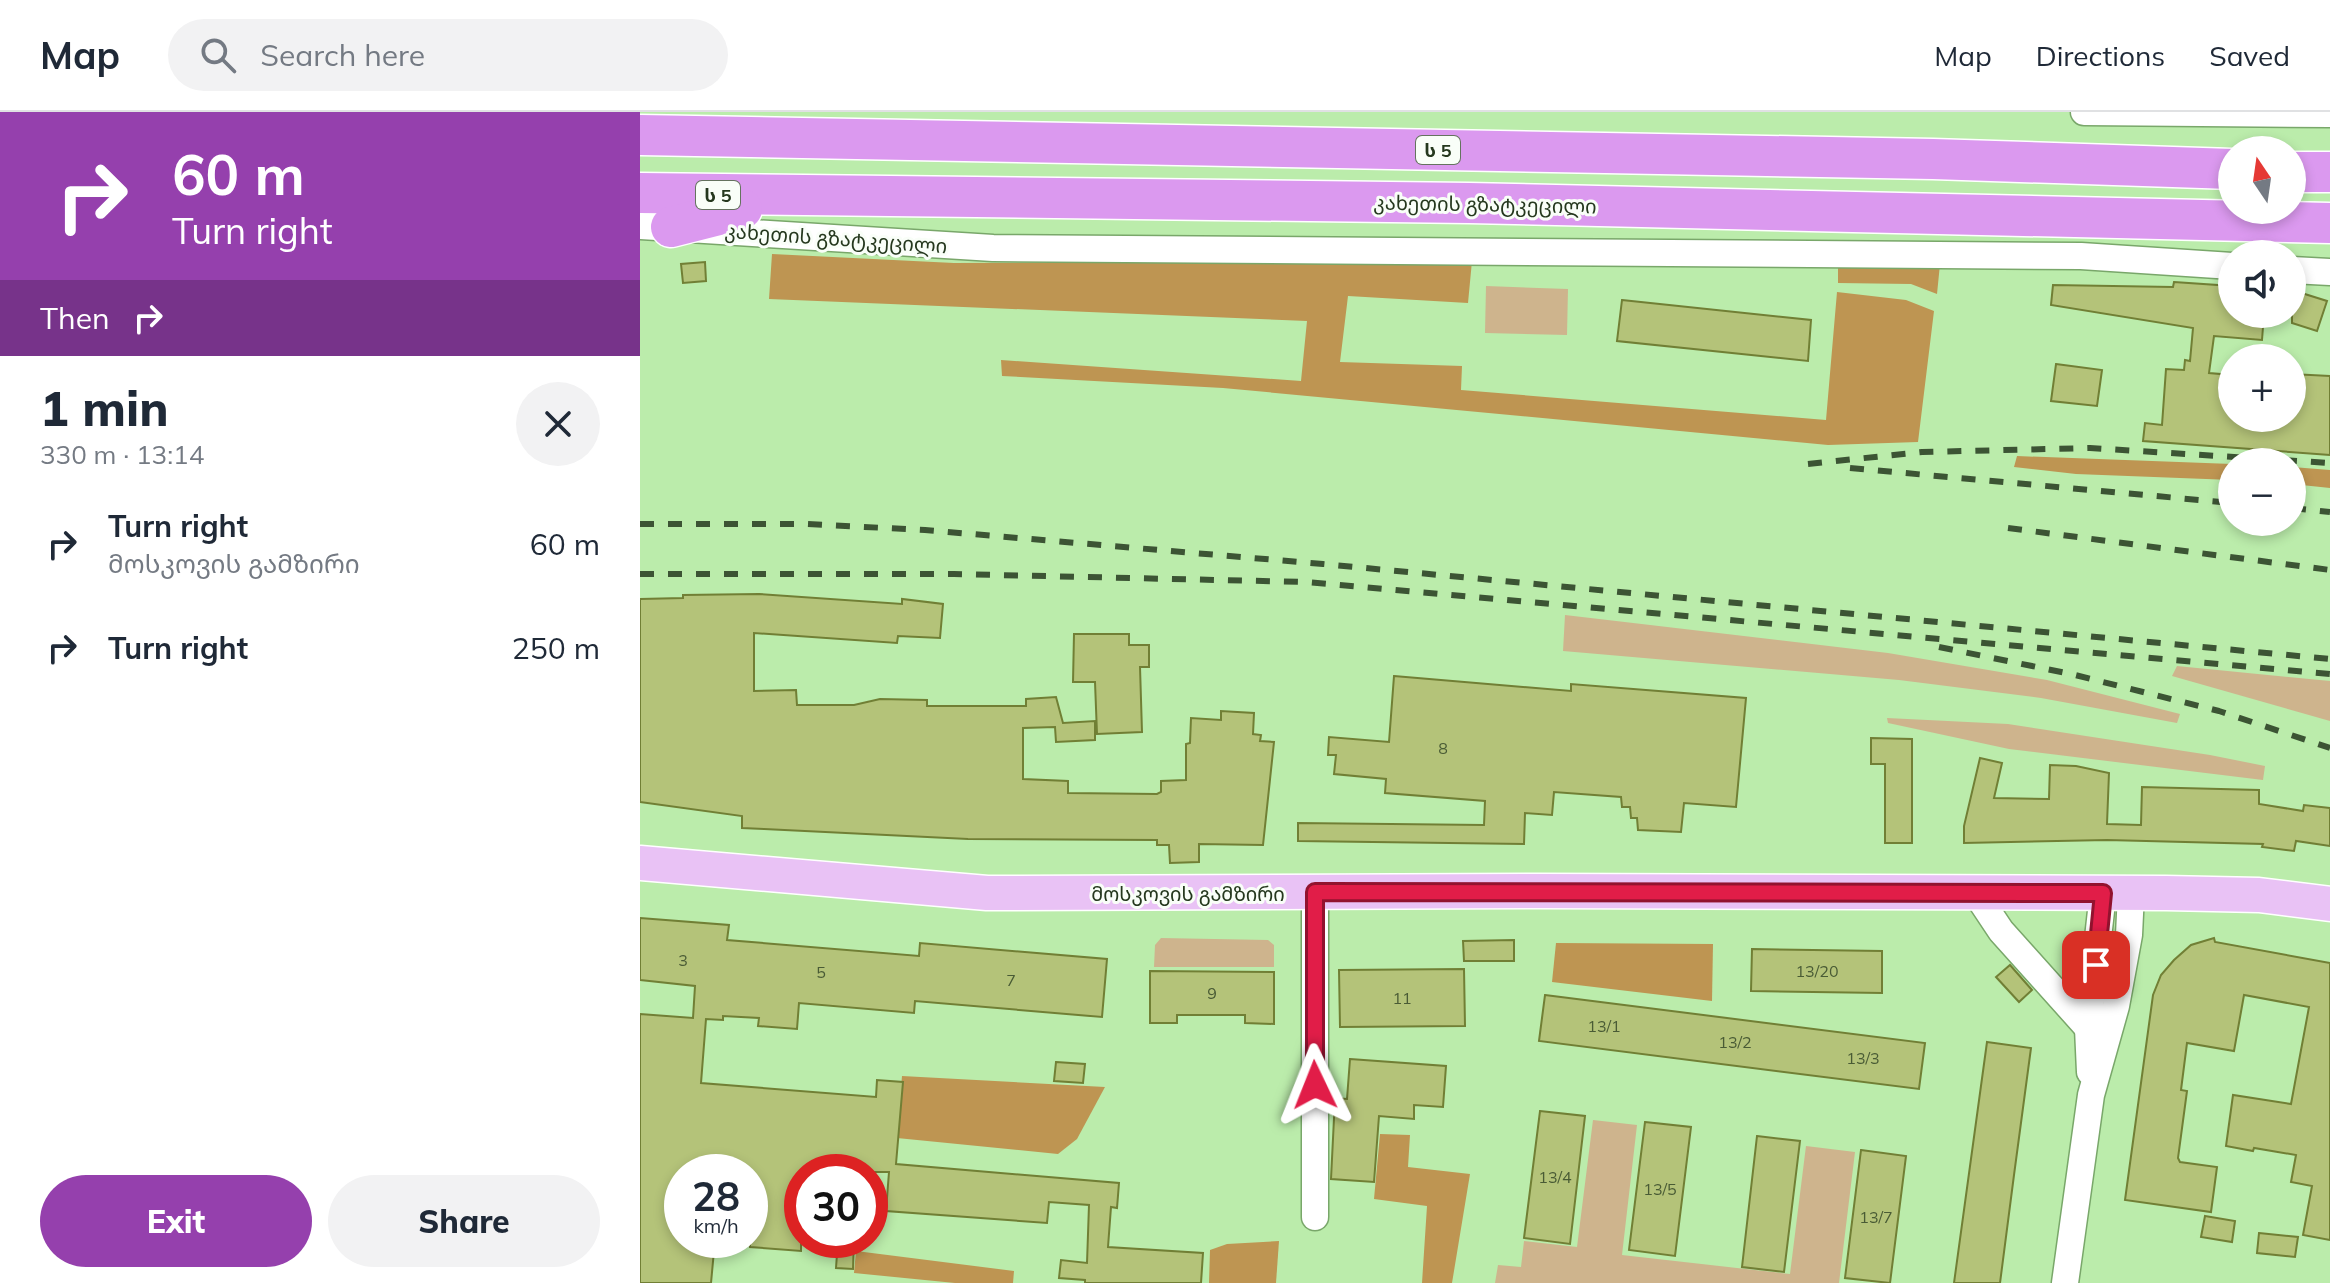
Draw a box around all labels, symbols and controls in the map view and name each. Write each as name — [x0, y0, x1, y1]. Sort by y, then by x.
search box — [168, 19, 728, 91]
text: Map — [40, 31, 120, 79]
icon: search — [196, 33, 240, 77]
text: Search here — [260, 36, 425, 74]
text: Map — [1934, 38, 1992, 73]
text: Directions — [2036, 38, 2165, 73]
text: Saved — [2209, 38, 2290, 73]
road number: ს 5 — [1416, 136, 1460, 164]
north arrow — [2218, 136, 2306, 224]
map controls — [2218, 136, 2306, 536]
text: 60 m — [172, 139, 305, 209]
icon: right — [40, 144, 144, 248]
road number: ს 5 — [696, 181, 740, 209]
street label: კახეთის გზატკეცილი — [1373, 190, 1597, 219]
text: Turn right — [172, 208, 333, 253]
street label: კახეთის გზატკეცილი — [724, 218, 948, 259]
button: sound — [2218, 240, 2306, 328]
icon: right — [126, 296, 170, 340]
text: Then — [40, 299, 110, 337]
button: + — [2218, 344, 2306, 432]
text: 1 min — [40, 378, 169, 438]
button: close — [516, 382, 600, 466]
text: 330 m · 13:14 — [40, 438, 204, 471]
button: − — [2218, 448, 2306, 536]
text: Turn right — [108, 507, 248, 545]
icon: right — [40, 522, 84, 566]
text: 60 m — [530, 525, 600, 563]
text: მოსკოვის გამზირი — [108, 547, 360, 580]
icon: right — [40, 626, 84, 670]
text: Turn right — [108, 629, 248, 667]
text: 250 m — [512, 629, 600, 667]
house number: 8 — [1438, 738, 1448, 758]
street label: მოსკოვის გამზირი — [1091, 881, 1285, 906]
pin — [2062, 931, 2130, 999]
icon: arrive — [2074, 943, 2118, 987]
house number: 3 — [678, 950, 688, 970]
house number: 13/20 — [1796, 961, 1838, 981]
house number: 5 — [816, 962, 826, 982]
house number: 7 — [1006, 970, 1016, 990]
house number: 9 — [1207, 983, 1217, 1003]
house number: 11 — [1392, 988, 1412, 1008]
house number: 13/1 — [1587, 1016, 1621, 1036]
house number: 13/2 — [1718, 1032, 1752, 1052]
position arrow — [1273, 1043, 1357, 1127]
house number: 13/3 — [1846, 1048, 1880, 1068]
speed limit sign: 30 — [784, 1154, 888, 1258]
house number: 13/4 — [1538, 1167, 1572, 1187]
text: 28 — [692, 1171, 740, 1221]
button: Exit — [40, 1175, 312, 1267]
button: Share — [328, 1175, 600, 1267]
house number: 13/5 — [1643, 1179, 1677, 1199]
house number: 13/7 — [1859, 1207, 1893, 1227]
text: km/h — [693, 1213, 739, 1238]

